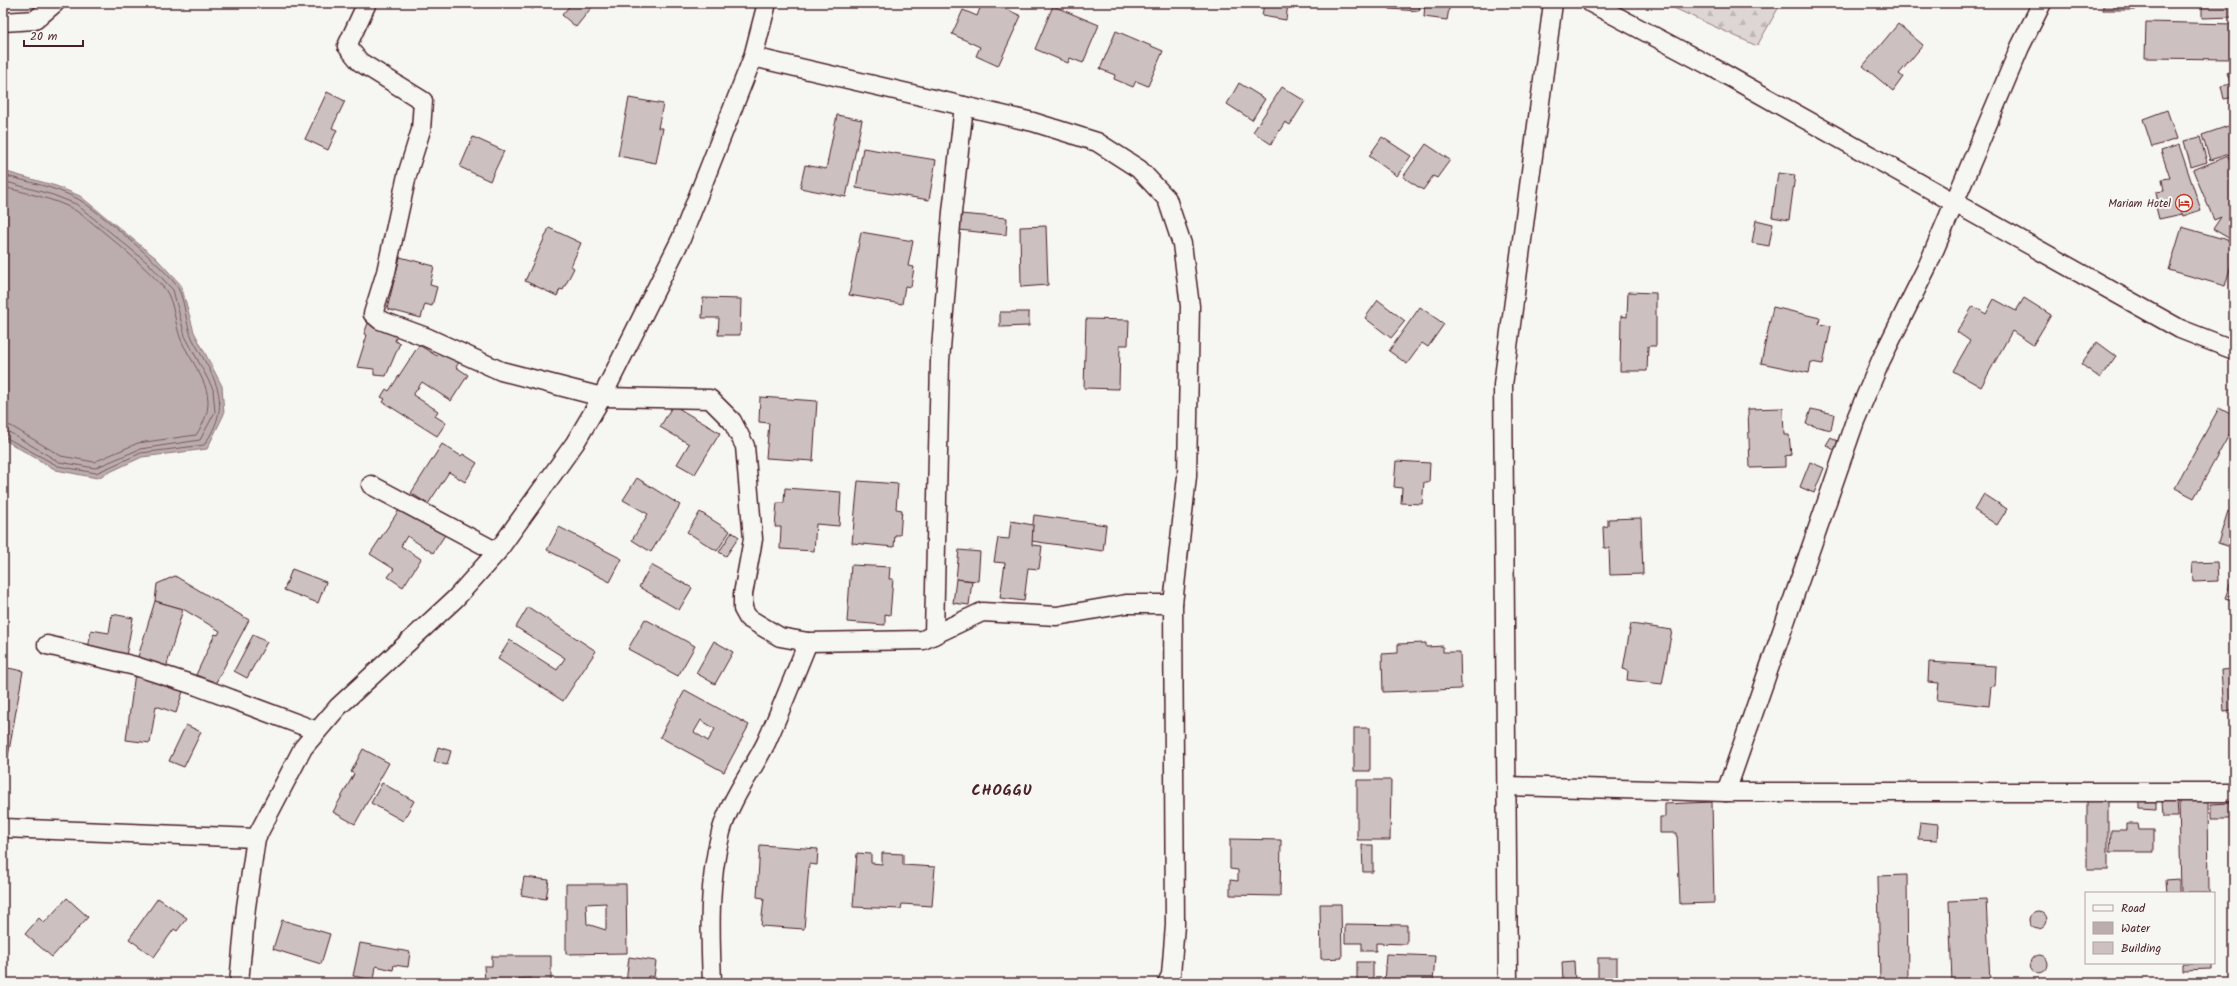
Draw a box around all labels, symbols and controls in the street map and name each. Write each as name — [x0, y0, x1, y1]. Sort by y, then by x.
scale bar — [24, 22, 83, 48]
text: 20 m — [30, 27, 58, 46]
hotel icon: Mariam Hotel — [2174, 193, 2194, 213]
place label: Mariam Hotel — [2108, 195, 2171, 213]
district label: CHOGGU — [971, 779, 1033, 803]
legend — [2085, 892, 2215, 964]
text: Road — [2121, 899, 2146, 918]
text: Water — [2121, 919, 2151, 938]
text: Building — [2121, 939, 2161, 958]

